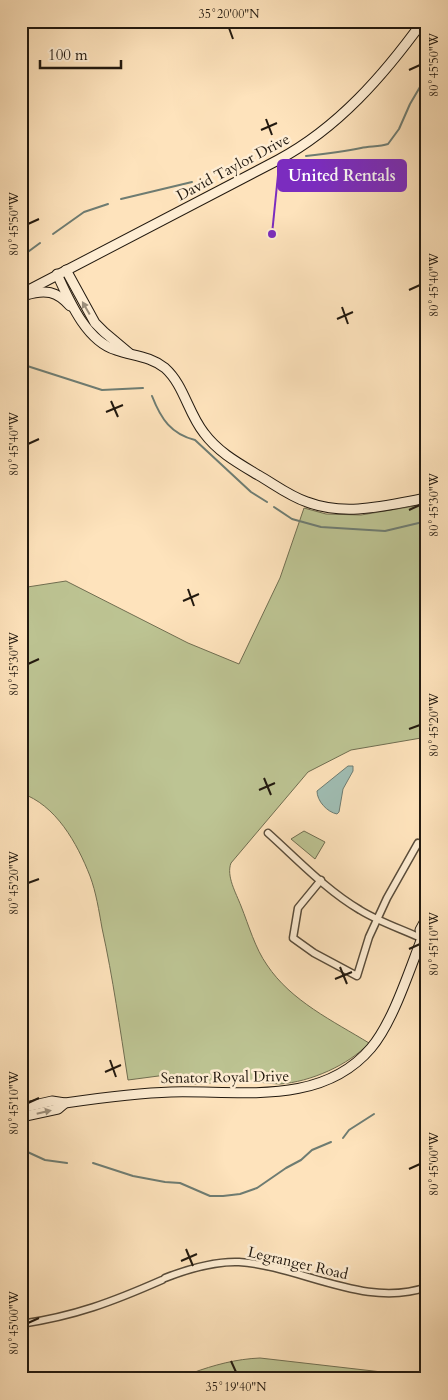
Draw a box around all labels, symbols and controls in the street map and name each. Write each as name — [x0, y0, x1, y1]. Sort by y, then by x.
text: 35°20'00"N — [199, 6, 260, 22]
text: 80°45'50"W — [426, 32, 442, 97]
scale bar — [40, 38, 121, 70]
text: 100 m — [48, 45, 88, 65]
street label: David Taylor Drive — [173, 129, 293, 205]
callout: United Rentals — [278, 160, 406, 191]
text: United Rentals — [288, 165, 396, 187]
text: 80°45'50"W — [6, 191, 22, 256]
text: 80°45'40"W — [426, 252, 442, 317]
one-way arrow — [81, 301, 90, 314]
text: 80°45'40"W — [6, 411, 22, 476]
text: 80°45'30"W — [426, 472, 442, 537]
text: 80°45'30"W — [6, 631, 22, 696]
text: 80°45'20"W — [426, 692, 442, 757]
text: 80°45'20"W — [6, 850, 22, 915]
text: 80°45'10"W — [426, 911, 442, 976]
street label: Senator Royal Drive — [160, 1066, 290, 1088]
text: 80°45'10"W — [6, 1070, 22, 1135]
one-way arrow — [37, 1108, 52, 1116]
text: 80°45'00"W — [426, 1131, 442, 1196]
street label: Legranger Road — [246, 1242, 350, 1284]
text: 80°45'00"W — [6, 1290, 22, 1355]
text: 35°19'40"N — [206, 1379, 267, 1395]

